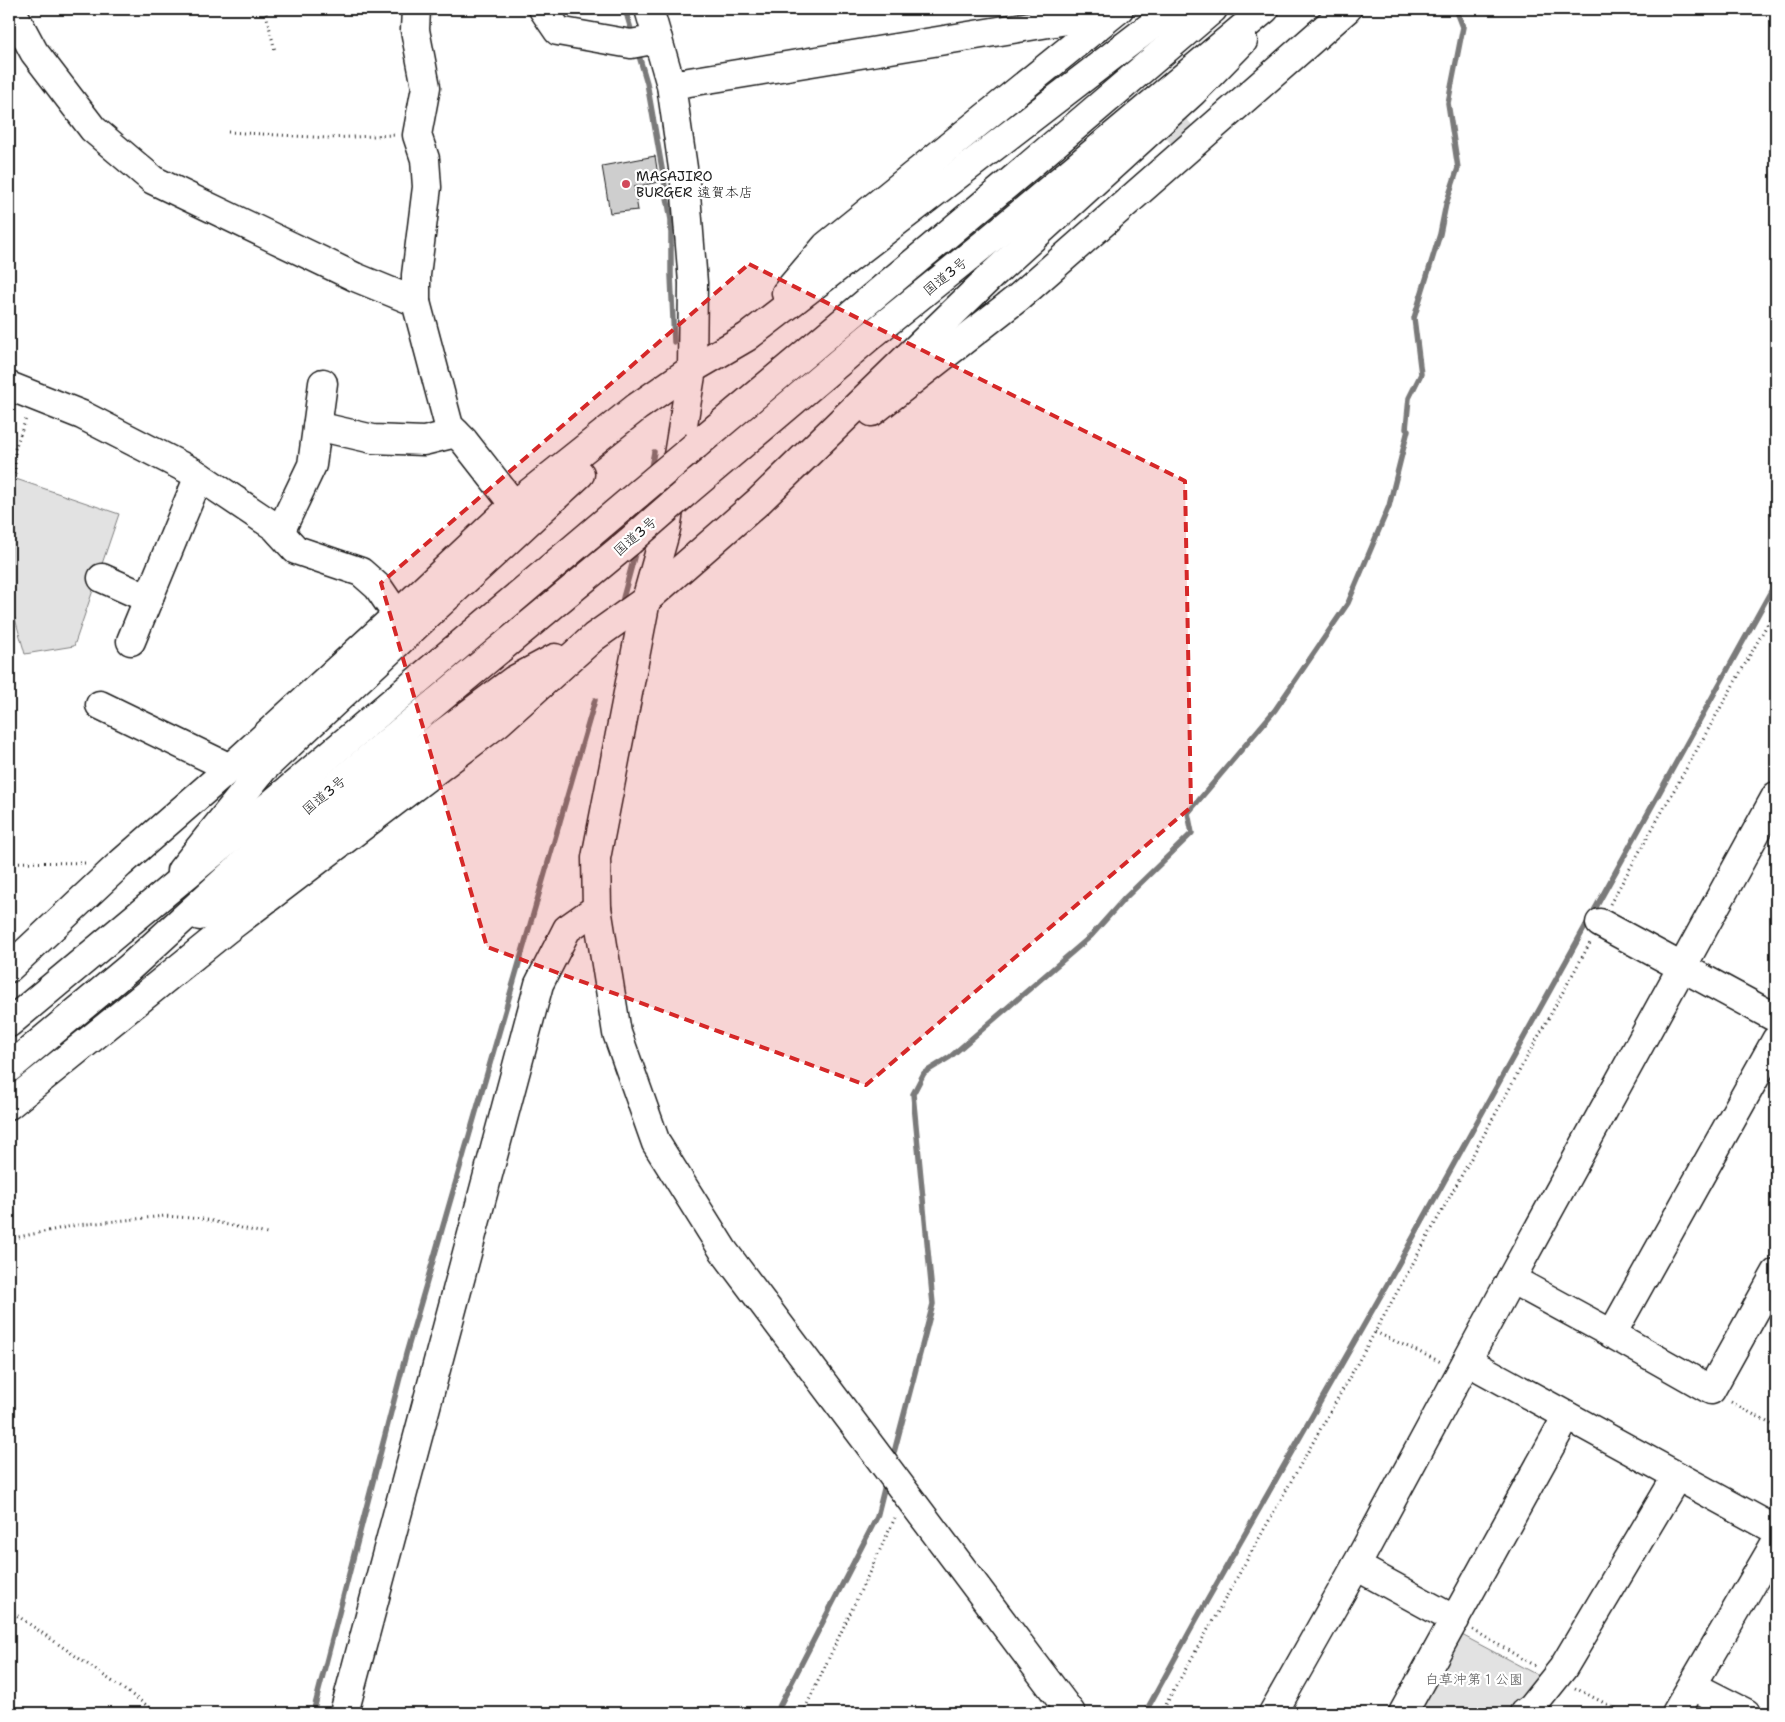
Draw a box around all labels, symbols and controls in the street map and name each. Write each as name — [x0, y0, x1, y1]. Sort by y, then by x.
place label: MASAJIRO BURGER 遠賀本店 — [636, 167, 753, 201]
marker: MASAJIRO BURGER 遠賀本店 — [620, 178, 632, 190]
street label: 国道3号 — [919, 253, 971, 299]
street label: 国道3号 — [610, 512, 660, 560]
street label: 国道3号 — [298, 771, 350, 819]
park label: 白草沖第１公園 — [1425, 1670, 1523, 1688]

